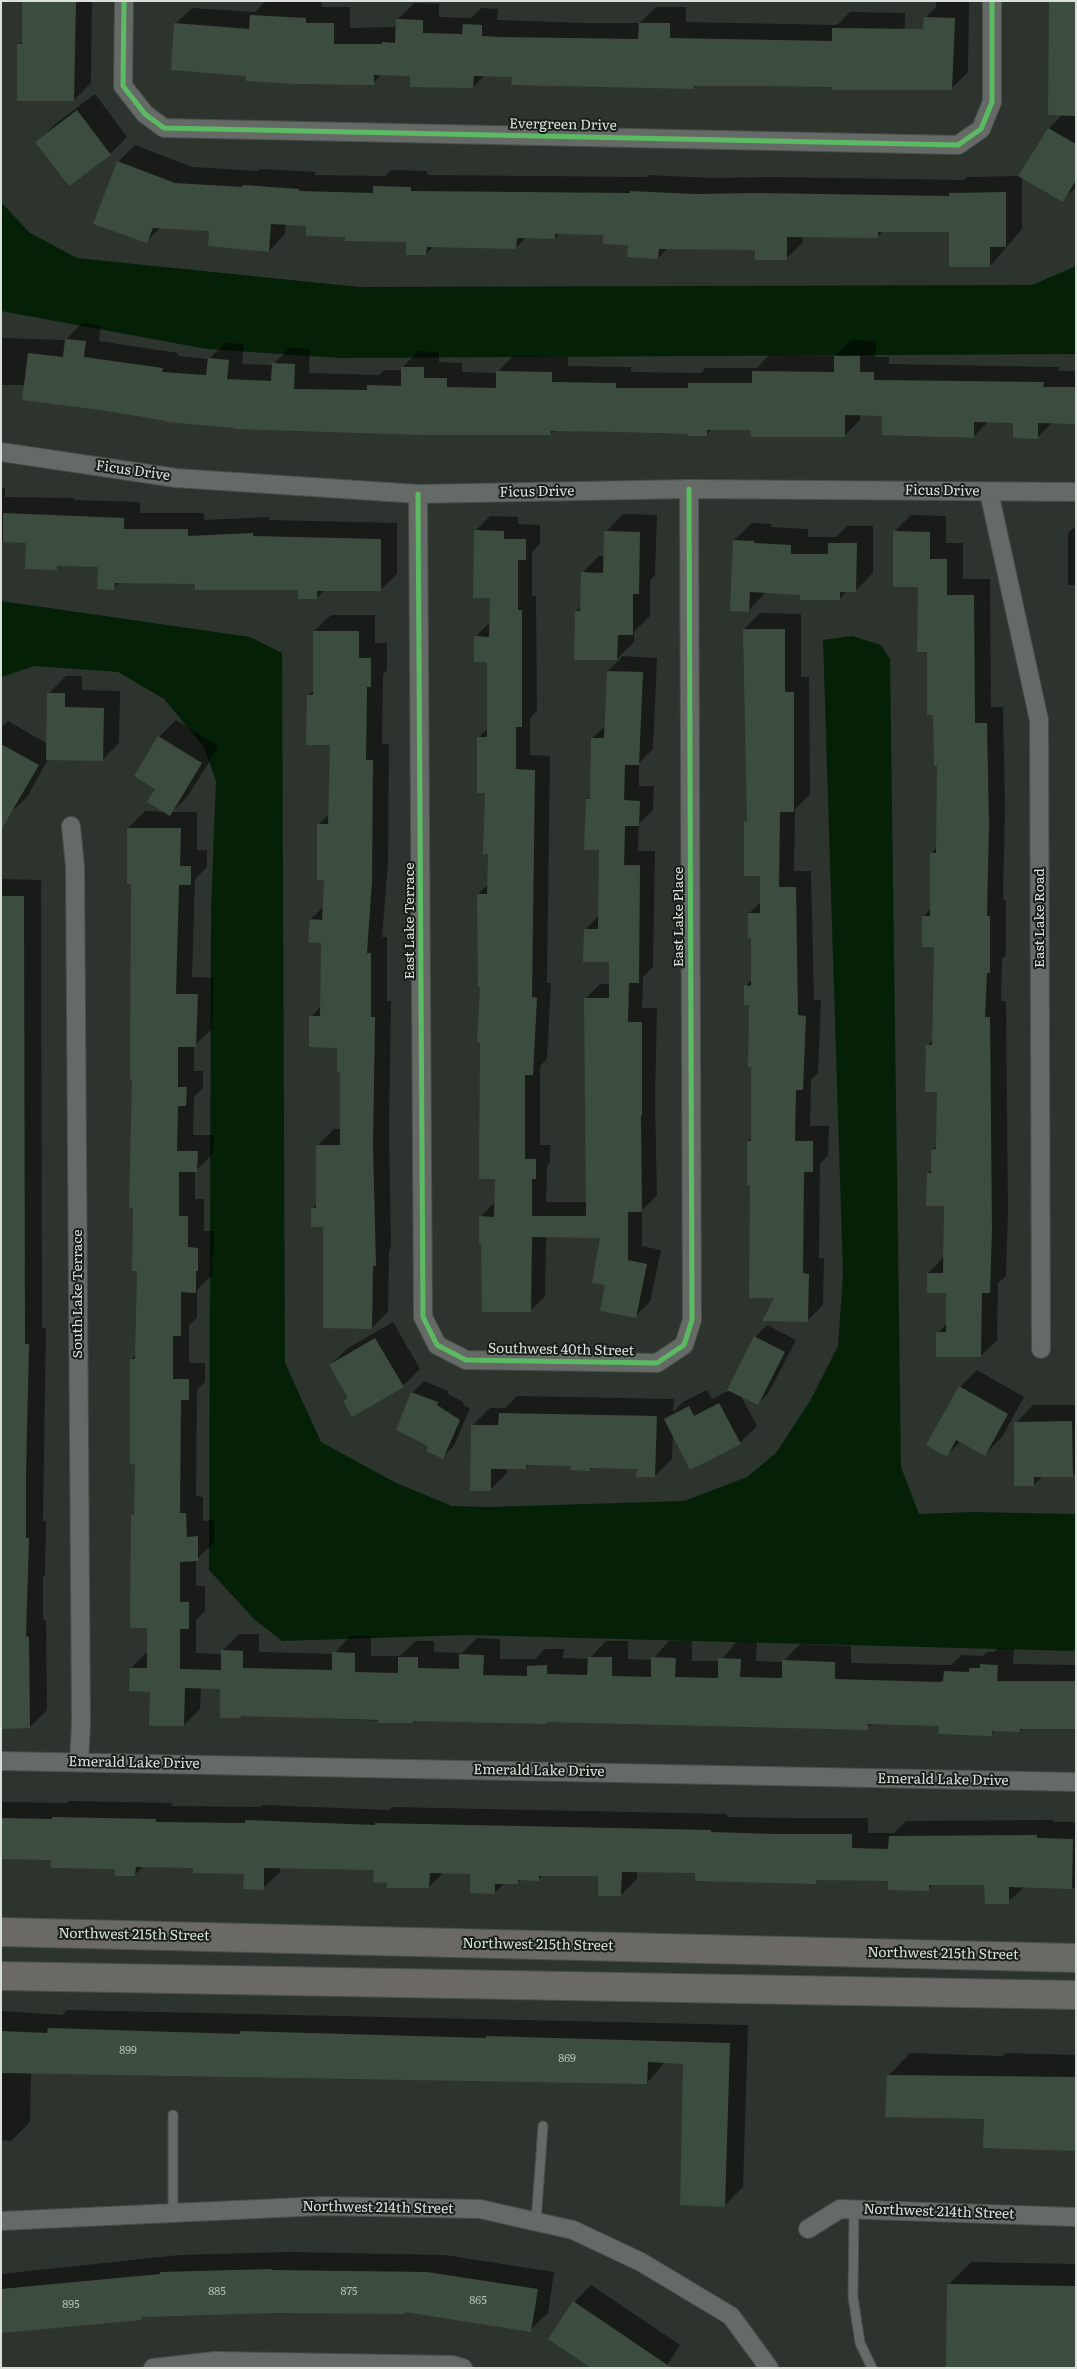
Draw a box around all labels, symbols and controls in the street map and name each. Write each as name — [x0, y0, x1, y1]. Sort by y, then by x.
street label: Evergreen Drive — [509, 116, 617, 134]
street label: Ficus Drive — [95, 457, 171, 485]
street label: Ficus Drive — [904, 482, 980, 500]
street label: Ficus Drive — [499, 483, 575, 501]
street label: East Lake Terrace — [402, 862, 418, 980]
street label: East Lake Place — [671, 867, 687, 967]
street label: East Lake Road — [1032, 868, 1048, 968]
street label: South Lake Terrace — [70, 1230, 86, 1358]
street label: Southwest 40th Street — [488, 1340, 634, 1360]
street label: Emerald Lake Drive — [68, 1753, 200, 1773]
street label: Emerald Lake Drive — [473, 1761, 605, 1781]
street label: Emerald Lake Drive — [877, 1770, 1009, 1790]
street label: Northwest 215th Street — [58, 1925, 210, 1945]
street label: Northwest 215th Street — [462, 1935, 614, 1955]
street label: Northwest 215th Street — [867, 1944, 1019, 1964]
house number: 899 — [119, 2044, 137, 2058]
house number: 869 — [558, 2052, 576, 2066]
street label: Northwest 214th Street — [302, 2198, 454, 2218]
street label: Northwest 214th Street — [863, 2201, 1015, 2223]
house number: 885 — [208, 2285, 226, 2299]
house number: 875 — [341, 2285, 357, 2299]
house number: 865 — [469, 2294, 487, 2308]
house number: 895 — [62, 2298, 80, 2312]

